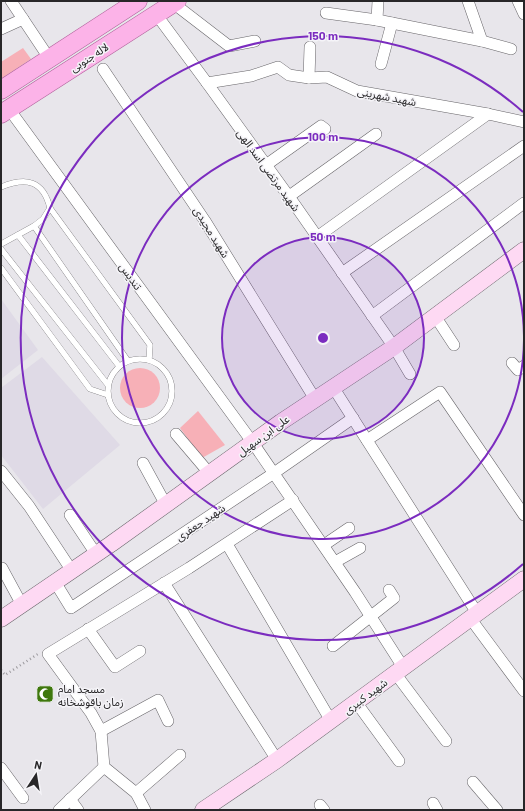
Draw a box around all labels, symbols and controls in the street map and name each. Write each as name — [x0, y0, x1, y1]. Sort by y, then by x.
text: 150 m — [308, 28, 338, 42]
street label: لاله جنوبی — [67, 40, 111, 75]
street label: شهید شهرینی — [356, 84, 418, 109]
street label: شهید مرتضی اسد الهی — [234, 126, 303, 215]
text: 100 m — [308, 129, 338, 143]
street label: شهید مجیدی — [190, 204, 233, 261]
text: 50 m — [310, 229, 336, 243]
street label: تندیس — [116, 260, 145, 293]
centre of rings — [316, 331, 330, 345]
street label: علی ابن سهیل — [234, 411, 293, 459]
street label: شهید جعفری — [173, 501, 228, 544]
street label: شهید کبیری — [341, 675, 390, 718]
place label: مسجد امام زمان باقوشخانه — [58, 682, 124, 709]
mosque icon: مسجد امام زمان باقوشخانه — [35, 684, 55, 704]
north arrow — [16, 755, 56, 795]
text: N — [33, 758, 43, 772]

